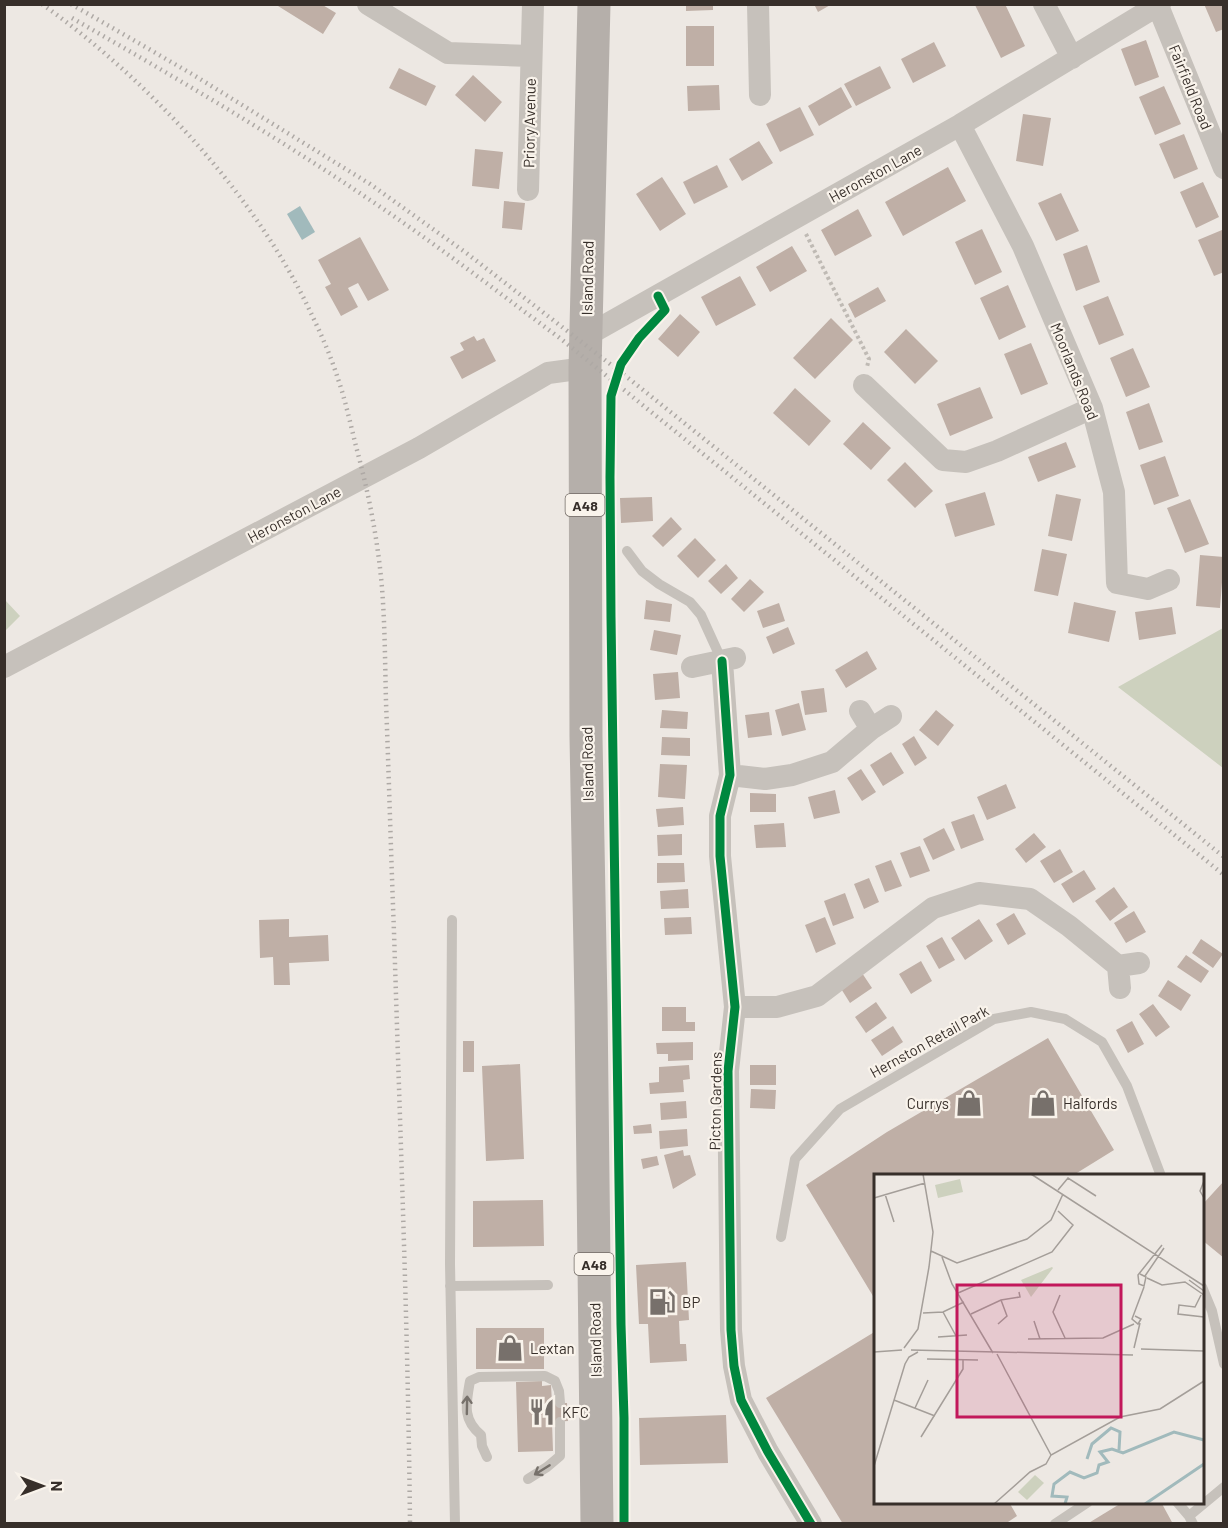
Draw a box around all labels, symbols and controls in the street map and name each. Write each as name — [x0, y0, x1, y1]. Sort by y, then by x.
street label: Fairfield Road — [1166, 42, 1216, 132]
street label: Priory Avenue — [519, 78, 539, 168]
street label: Heronston Lane — [825, 140, 925, 206]
street label: Island Road — [577, 241, 597, 315]
street label: Moorlands Road — [1047, 320, 1103, 422]
street label: Heronston Lane — [244, 482, 344, 546]
road number: A48 — [566, 494, 604, 516]
street label: Island Road — [577, 727, 597, 801]
street label: Hernston Retail Park — [866, 1001, 992, 1081]
street label: Picton Gardens — [705, 1052, 725, 1150]
shop icon: Currys — [954, 1088, 984, 1118]
shop icon: Halfords — [1028, 1088, 1058, 1118]
place label: Currys — [907, 1094, 949, 1112]
place label: Halfords — [1063, 1094, 1118, 1112]
inset map — [874, 1174, 1204, 1504]
road number: A48 — [574, 1253, 614, 1275]
fuel station icon: BP — [647, 1287, 677, 1317]
place label: BP — [682, 1293, 700, 1311]
street label: Island Road — [585, 1303, 605, 1377]
shop icon: Lextan — [495, 1333, 525, 1363]
place label: Lextan — [530, 1339, 575, 1357]
one-way arrow — [461, 1396, 473, 1416]
restaurant icon: KFC — [527, 1397, 557, 1427]
place label: KFC — [562, 1403, 589, 1421]
north arrow — [12, 1456, 72, 1516]
one-way arrow — [533, 1464, 550, 1477]
text: N — [48, 1481, 67, 1491]

